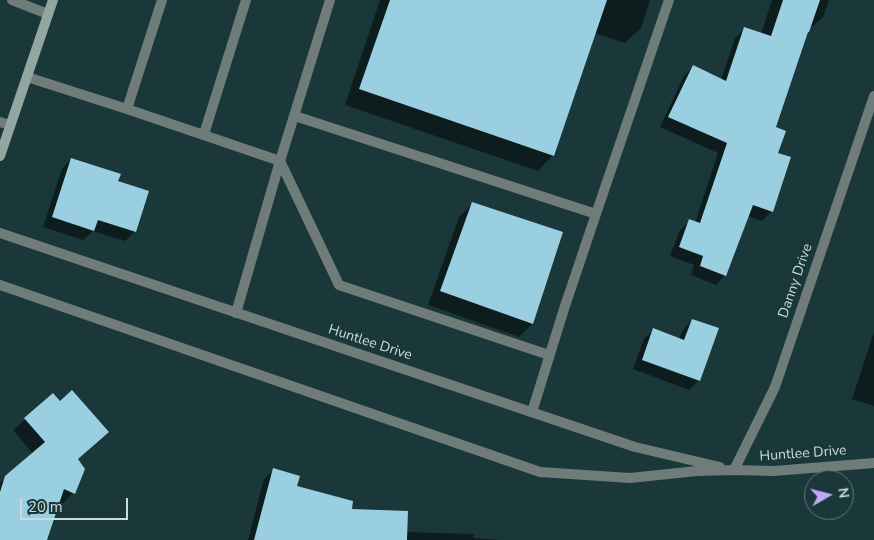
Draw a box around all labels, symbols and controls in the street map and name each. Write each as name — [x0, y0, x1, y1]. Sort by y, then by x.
street label: Danny Drive — [775, 242, 817, 320]
street label: Huntlee Drive — [326, 322, 414, 364]
street label: Huntlee Drive — [759, 443, 847, 465]
north arrow — [804, 470, 854, 520]
text: N — [833, 486, 853, 499]
scale bar — [22, 488, 130, 520]
text: 20 m — [28, 497, 63, 517]

